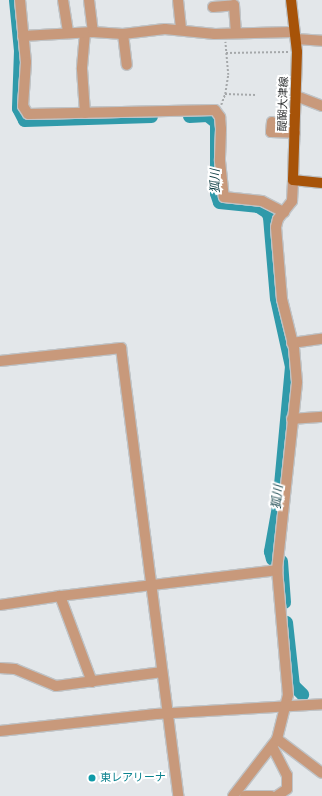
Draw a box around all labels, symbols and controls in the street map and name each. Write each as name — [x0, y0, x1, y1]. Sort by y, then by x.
street label: 醍醐大津線 — [276, 76, 292, 132]
water label: 狐川 — [209, 169, 223, 193]
water label: 狐川 — [270, 484, 286, 510]
place label: 東レアリーナ — [100, 771, 166, 785]
marker: 東レアリーナ — [87, 773, 97, 783]

